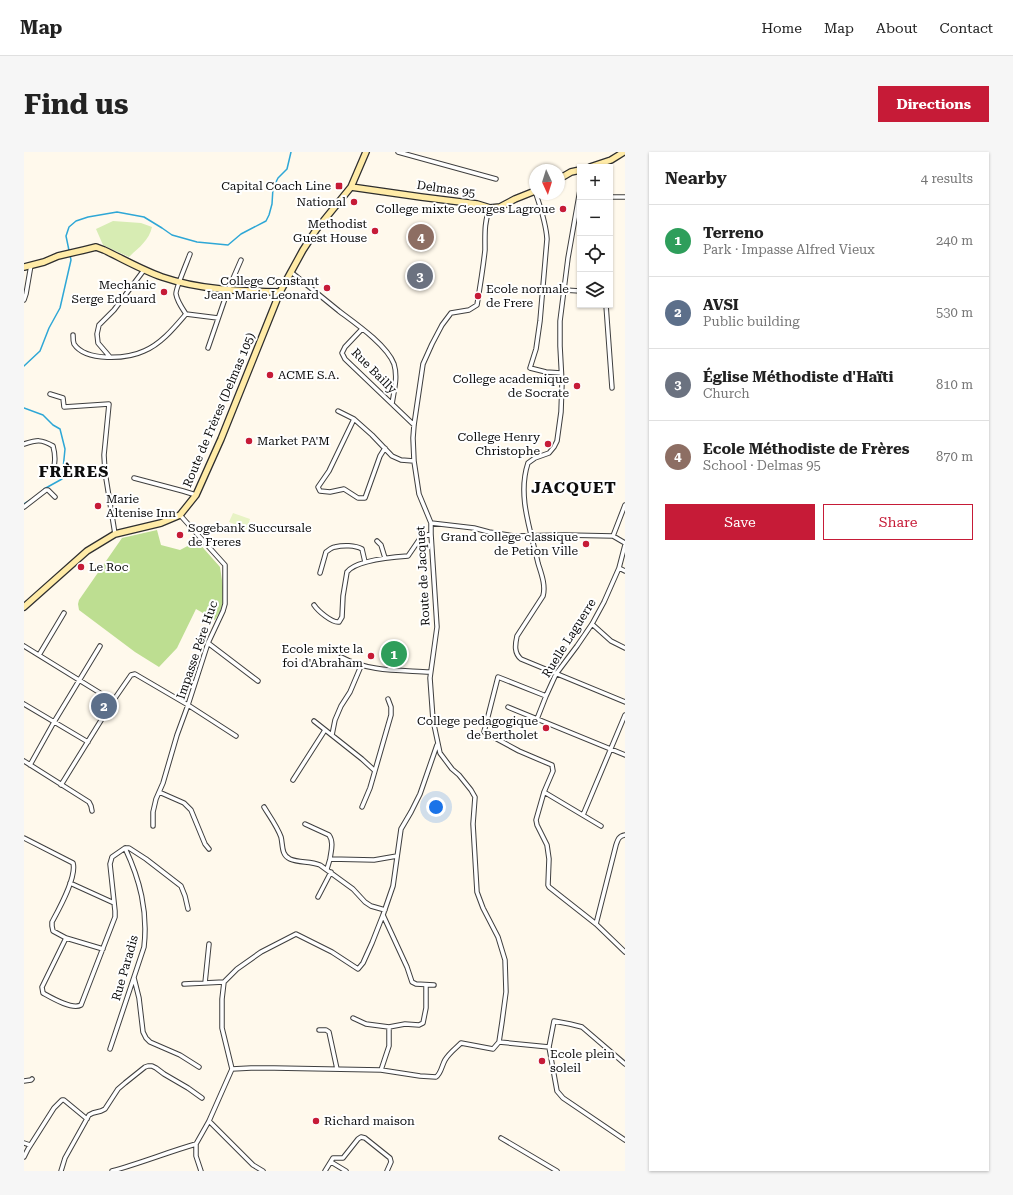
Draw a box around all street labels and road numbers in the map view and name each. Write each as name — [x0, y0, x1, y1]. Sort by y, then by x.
street label: Delmas 95 — [416, 178, 477, 200]
street label: Route de Frères (Delmas 105) — [180, 331, 258, 489]
street label: Rue Bailly — [349, 346, 400, 397]
street label: Route de Jacquet — [413, 525, 433, 626]
street label: Ruelle Laguerre — [539, 596, 599, 680]
street label: Impasse Pére Huc — [174, 599, 221, 701]
street label: Rue Paradis — [109, 933, 141, 1002]

